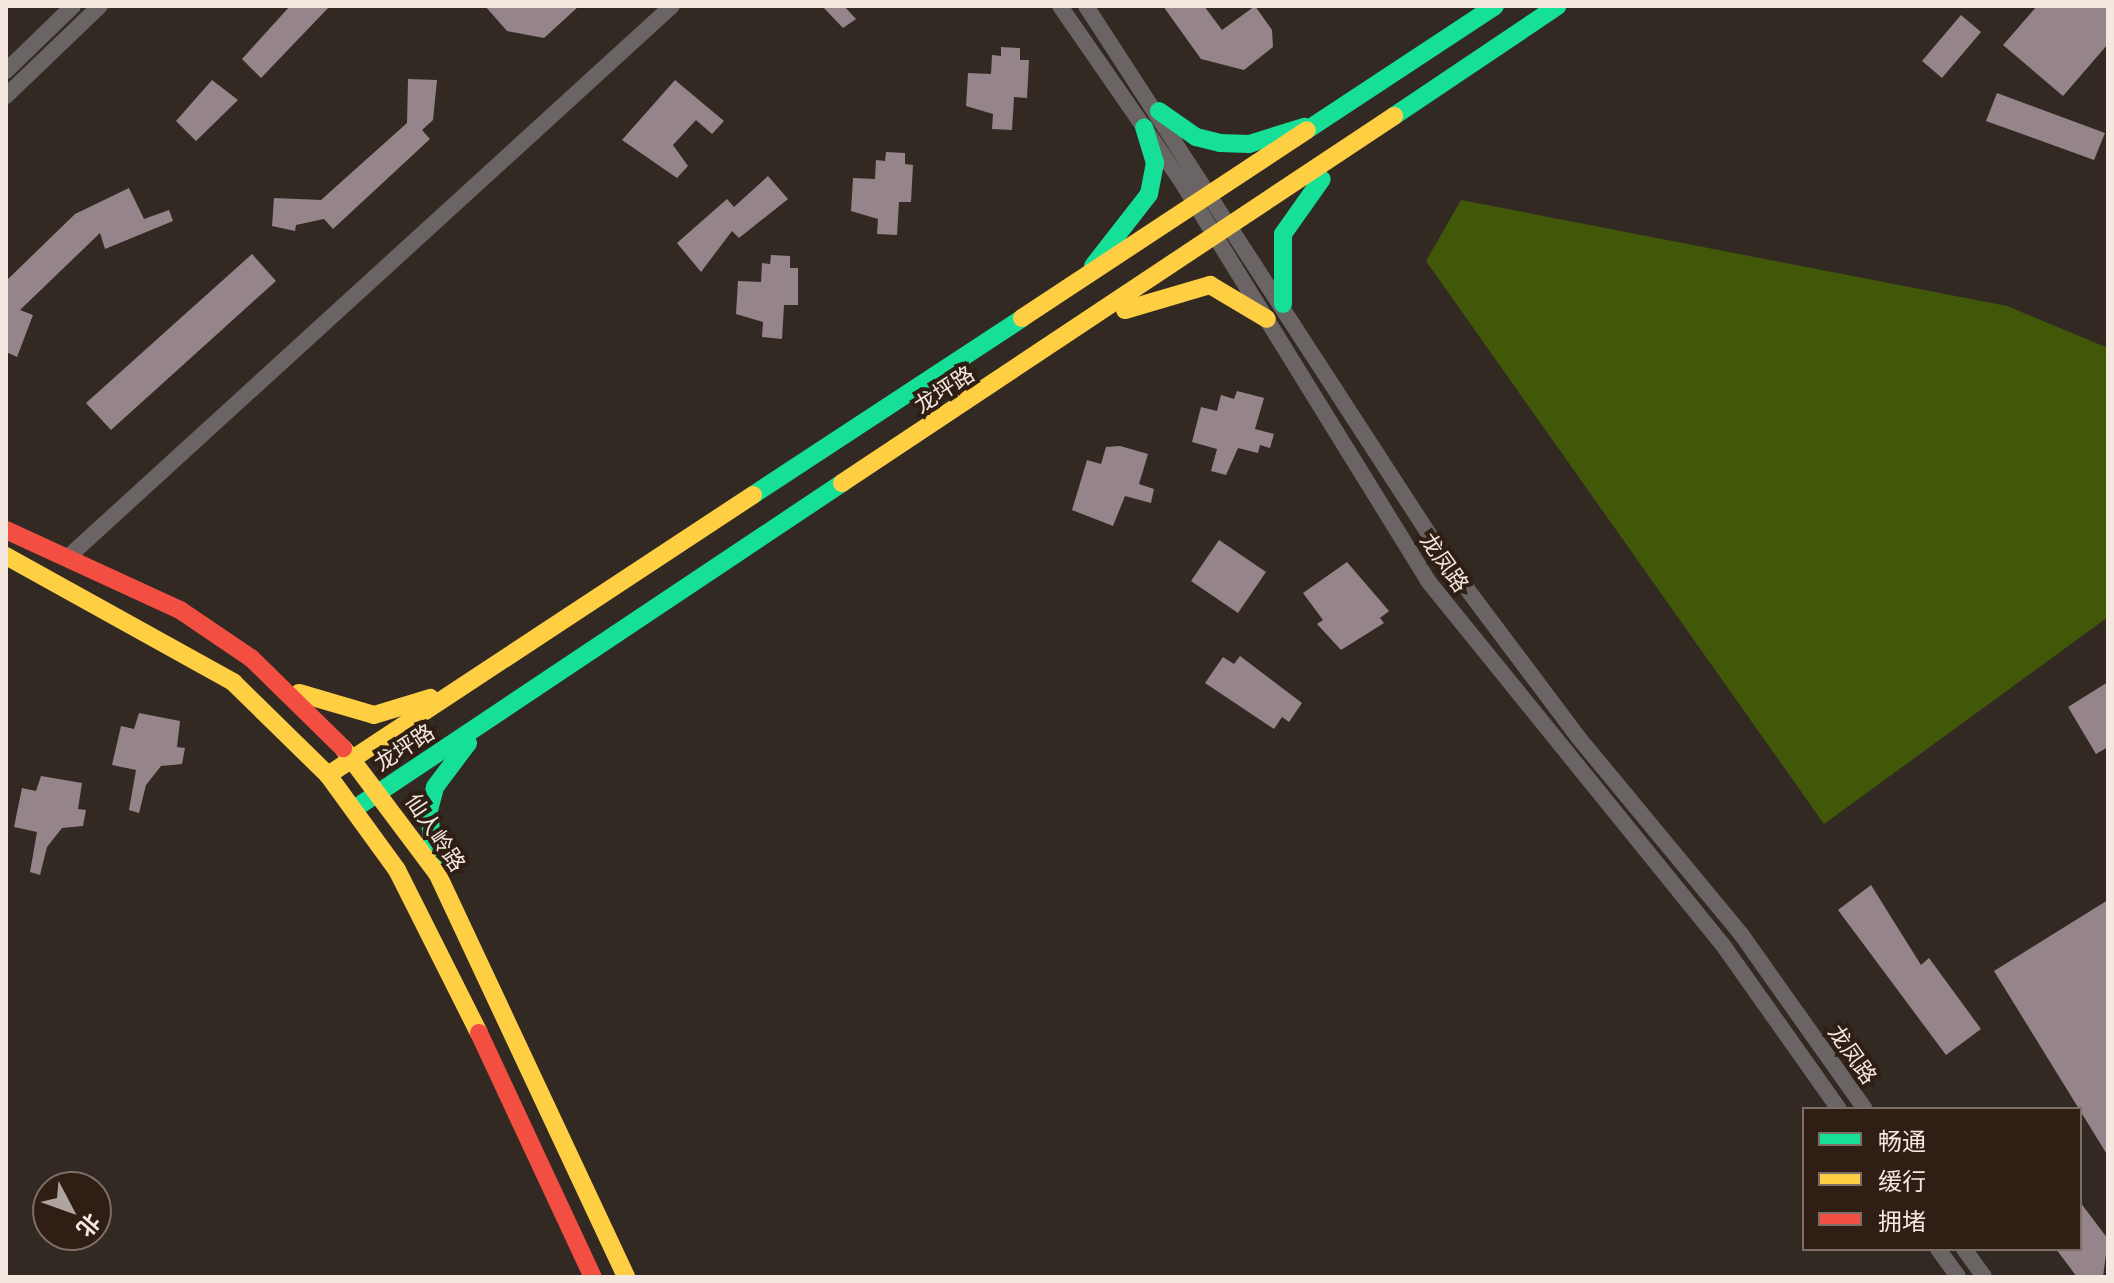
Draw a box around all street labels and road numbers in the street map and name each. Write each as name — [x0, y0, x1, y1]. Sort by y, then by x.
street label: 龙坪路 — [909, 360, 979, 418]
street label: 龙凤路 — [1415, 527, 1475, 597]
street label: 龙坪路 — [369, 718, 439, 776]
street label: 仙人岭路 — [400, 788, 472, 876]
street label: 龙凤路 — [1823, 1019, 1883, 1089]

